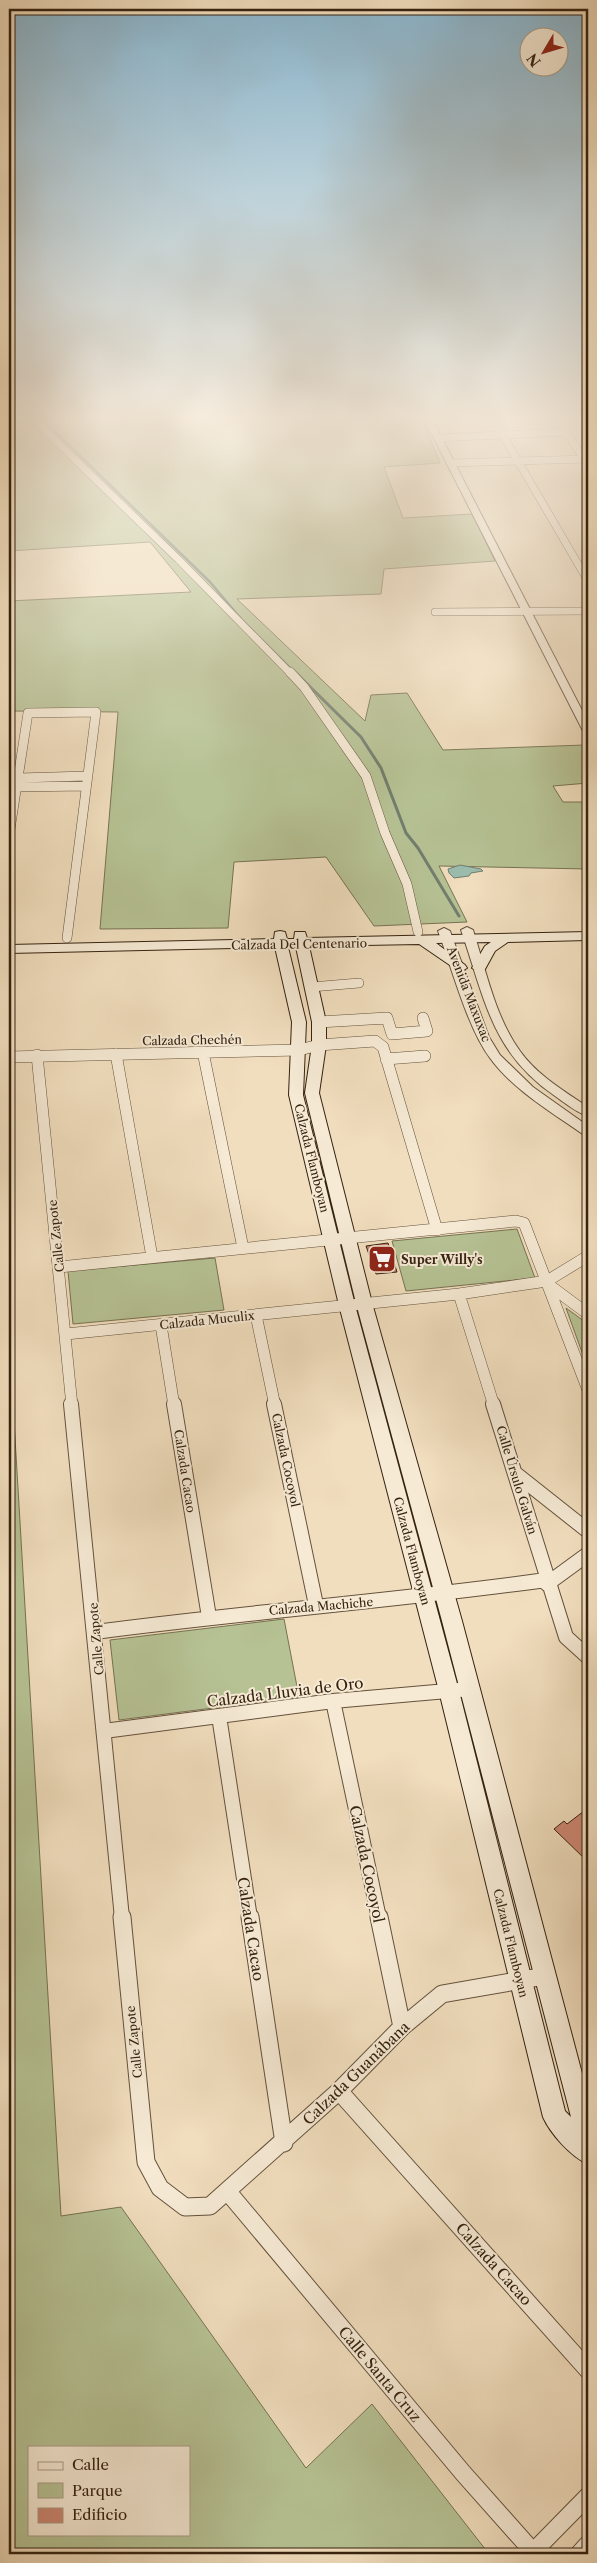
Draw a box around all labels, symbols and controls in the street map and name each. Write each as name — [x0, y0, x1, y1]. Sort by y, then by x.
north arrow — [520, 28, 570, 78]
text: N — [523, 50, 545, 70]
street label: Calzada Del Centenario — [231, 935, 367, 953]
street label: Avenida Maxuxac — [443, 943, 494, 1044]
street label: Calzada Chechén — [142, 1032, 243, 1048]
street label: Calzada Flamboyan — [291, 1102, 333, 1214]
street label: Calle Zapote — [45, 1199, 67, 1273]
supermarket icon: Super Willy's — [367, 1244, 397, 1274]
place label: Super Willy's — [401, 1252, 483, 1267]
street label: Calzada Muculix — [159, 1308, 255, 1332]
street label: Calzada Cocoyol — [269, 1412, 303, 1509]
street label: Calle Úrsulo Galván — [493, 1424, 542, 1537]
street label: Calzada Cacao — [171, 1428, 199, 1514]
street label: Calzada Flamboyan — [390, 1495, 434, 1607]
street label: Calzada Machiche — [268, 1594, 374, 1618]
street label: Calle Zapote — [85, 1602, 107, 1676]
street label: Calzada Lluvia de Oro — [206, 1673, 364, 1711]
street label: Calzada Cocoyol — [345, 1804, 389, 1925]
street label: Calzada Cacao — [233, 1876, 269, 1982]
street label: Calzada Flamboyan — [490, 1887, 532, 1999]
street label: Calle Zapote — [123, 2005, 145, 2079]
street label: Calzada Guanábana — [299, 2017, 413, 2129]
street label: Calzada Cacao — [452, 2219, 536, 2309]
street label: Calle Santa Cruz — [335, 2322, 426, 2426]
legend — [28, 2446, 190, 2536]
text: Calle — [72, 2455, 109, 2474]
text: Parque — [72, 2481, 122, 2500]
text: Edificio — [72, 2505, 127, 2524]

